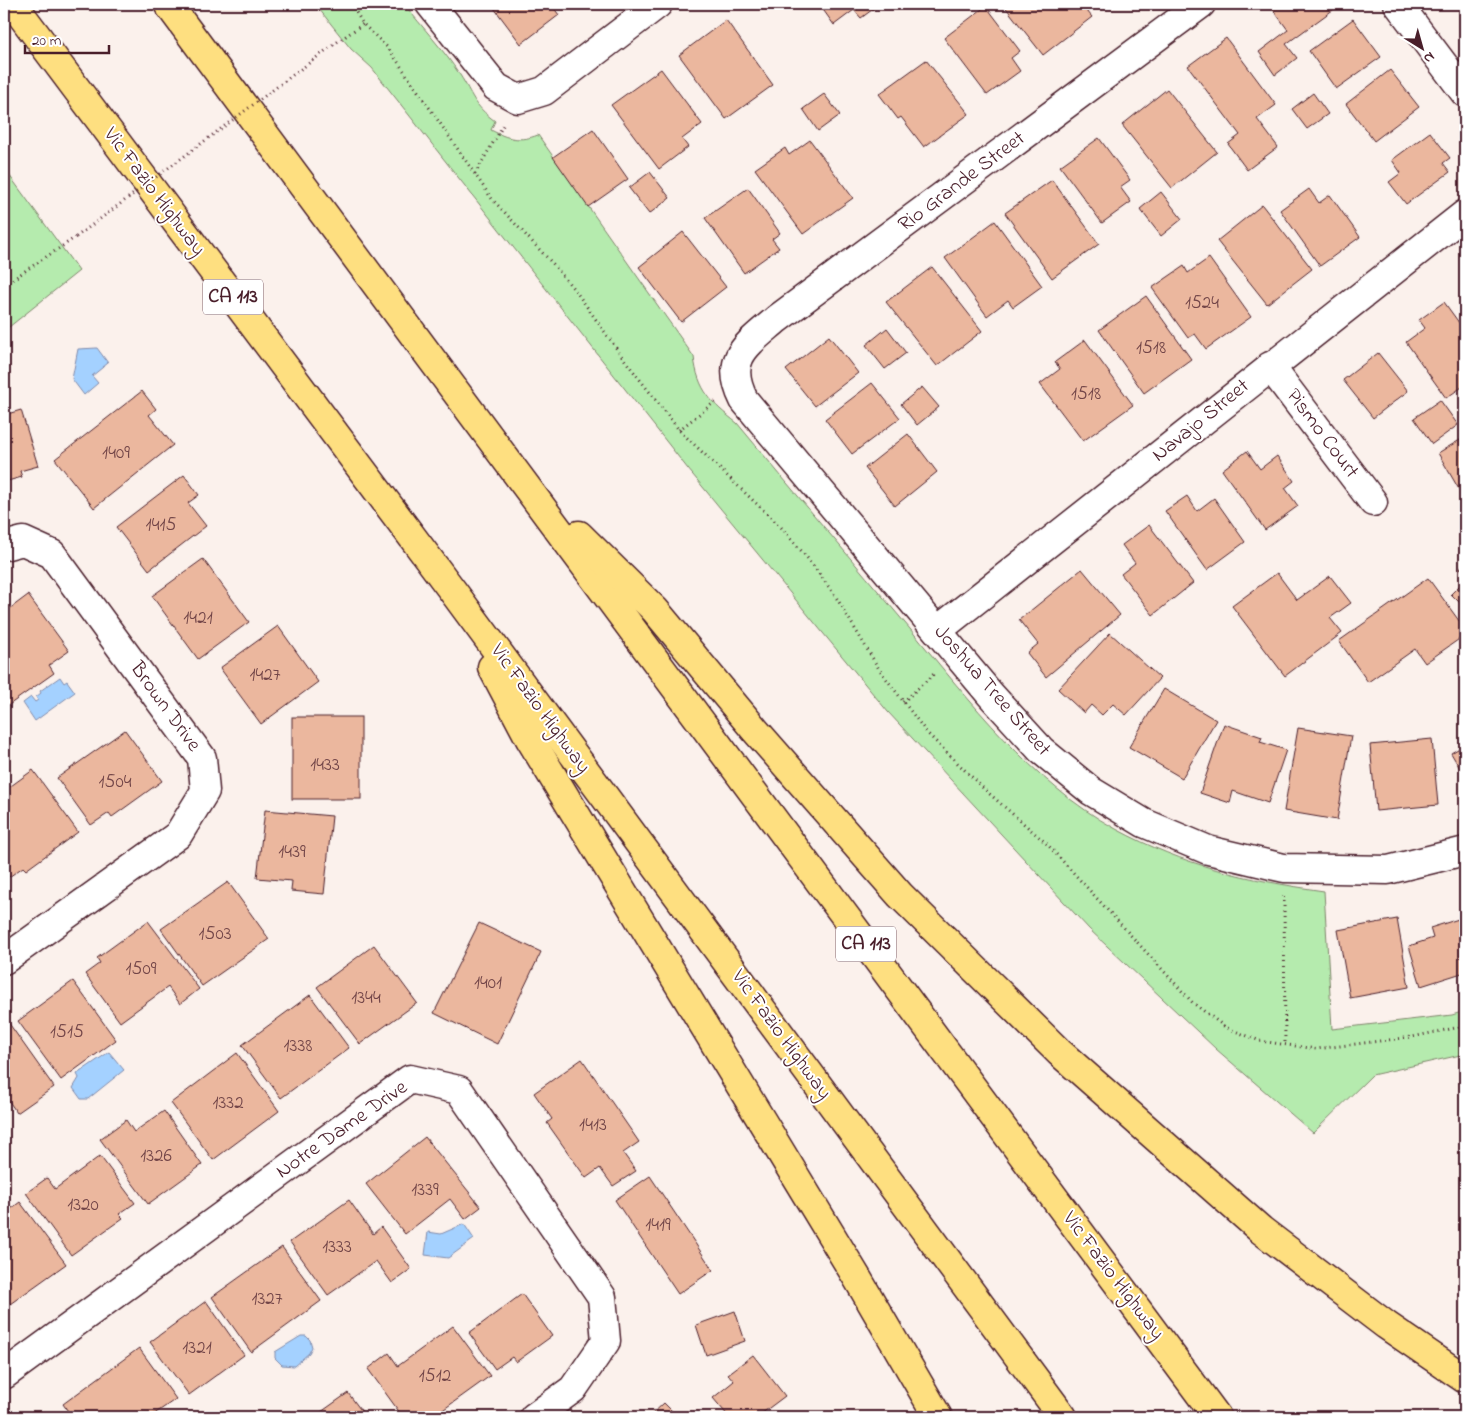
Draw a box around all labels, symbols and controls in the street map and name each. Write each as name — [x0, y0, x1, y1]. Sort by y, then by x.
scale bar — [25, 22, 109, 54]
north arrow — [1396, 22, 1446, 72]
text: 20 m — [32, 30, 62, 52]
text: N — [1419, 46, 1439, 68]
street label: Vic Fazio Highway — [93, 121, 212, 264]
street label: Rio Grande Street — [892, 124, 1032, 240]
road number: CA 113 — [203, 280, 263, 314]
house number: 1524 — [1185, 290, 1219, 317]
house number: 1518 — [1136, 335, 1166, 362]
street label: Navajo Street — [1146, 372, 1256, 470]
house number: 1518 — [1071, 381, 1101, 408]
street label: Pismo Court — [1278, 383, 1366, 485]
house number: 1409 — [102, 440, 130, 467]
house number: 1415 — [146, 512, 177, 539]
house number: 1421 — [183, 605, 213, 632]
street label: Joshua Tree Street — [926, 619, 1058, 763]
street label: Vic Fazio Highway — [480, 637, 597, 781]
street label: Brown Drive — [121, 655, 208, 759]
house number: 1427 — [249, 662, 281, 689]
house number: 1433 — [310, 752, 340, 779]
house number: 1504 — [99, 769, 132, 796]
house number: 1439 — [278, 839, 306, 866]
house number: 1503 — [199, 921, 232, 948]
road number: CA 113 — [836, 926, 896, 962]
house number: 1509 — [126, 956, 157, 983]
street label: Vic Fazio Highway — [721, 963, 838, 1107]
house number: 1401 — [474, 970, 502, 997]
house number: 1344 — [351, 985, 381, 1012]
house number: 1515 — [50, 1019, 84, 1046]
house number: 1338 — [284, 1033, 312, 1060]
street label: Notre Dame Drive — [270, 1073, 415, 1187]
house number: 1332 — [212, 1090, 244, 1117]
house number: 1413 — [579, 1112, 607, 1139]
house number: 1326 — [140, 1143, 172, 1170]
house number: 1339 — [411, 1177, 439, 1204]
house number: 1320 — [67, 1192, 99, 1219]
street label: Vic Fazio Highway — [1052, 1205, 1171, 1348]
house number: 1419 — [645, 1212, 671, 1239]
house number: 1333 — [322, 1234, 352, 1261]
house number: 1327 — [251, 1286, 283, 1313]
house number: 1321 — [182, 1335, 212, 1362]
house number: 1512 — [419, 1363, 451, 1390]

